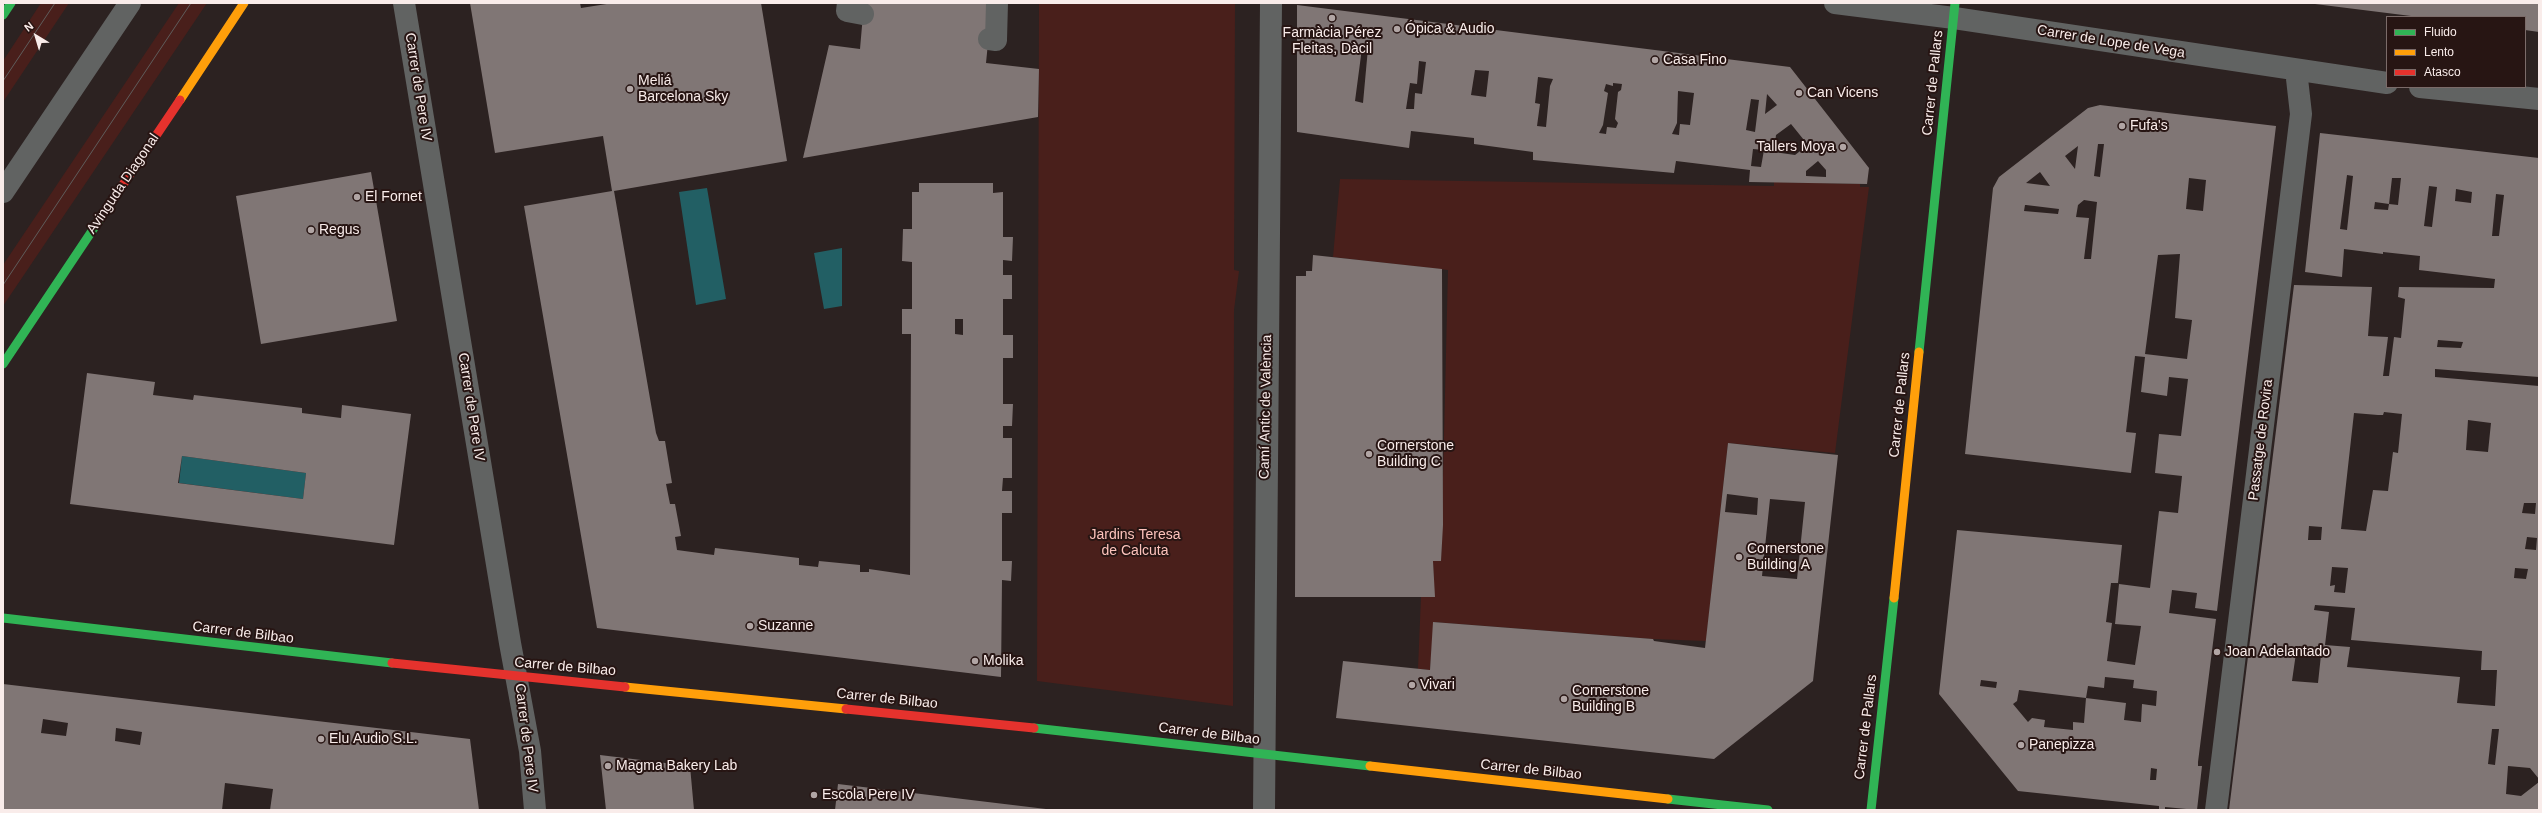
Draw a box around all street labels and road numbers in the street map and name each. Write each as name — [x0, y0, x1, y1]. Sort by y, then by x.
street label: Carrer de Lope de Vega — [2036, 22, 2186, 62]
street label: Carrer de Pallars — [1919, 30, 1947, 136]
street label: Carrer de Pere IV — [401, 32, 435, 142]
street label: Avinguda Diagonal — [83, 131, 163, 237]
street label: Camí Antic de València — [1256, 335, 1276, 479]
street label: Carrer de Pere IV — [454, 352, 488, 462]
street label: Carrer de Pallars — [1886, 352, 1914, 458]
street label: Passatge de Rovira — [2245, 378, 2277, 502]
street label: Carrer de Bilbao — [191, 618, 295, 648]
street label: Carrer de Bilbao — [513, 654, 617, 680]
street label: Carrer de Pallars — [1851, 673, 1881, 781]
street label: Carrer de Pere IV — [511, 683, 541, 793]
street label: Carrer de Bilbao — [835, 685, 939, 713]
street label: Carrer de Bilbao — [1157, 719, 1261, 749]
street label: Carrer de Bilbao — [1479, 756, 1583, 784]

